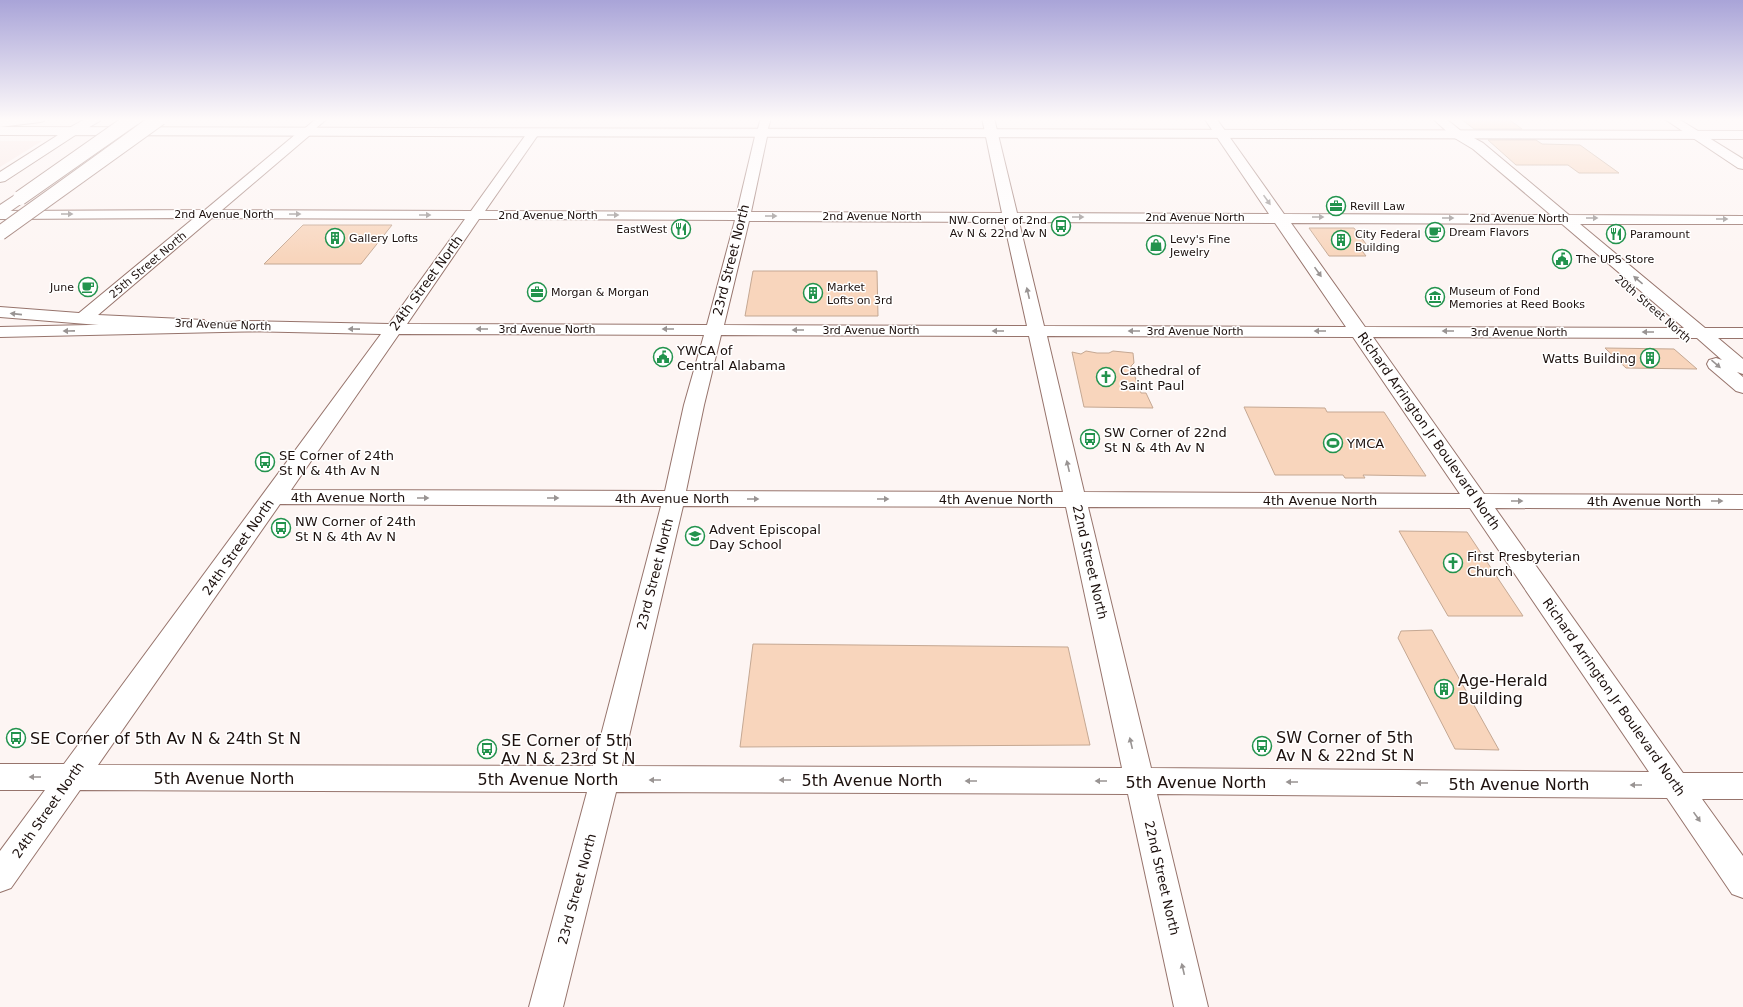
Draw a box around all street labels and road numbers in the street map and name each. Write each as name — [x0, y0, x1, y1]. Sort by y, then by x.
street label: 23rd Street North — [710, 203, 752, 317]
street label: 2nd Avenue North — [174, 208, 274, 221]
street label: 2nd Avenue North — [498, 209, 598, 222]
street label: 2nd Avenue North — [822, 210, 922, 223]
street label: 2nd Avenue North — [1145, 211, 1245, 224]
street label: 2nd Avenue North — [1469, 212, 1569, 225]
street label: 25th Street North — [107, 229, 189, 301]
street label: 24th Street North — [386, 232, 466, 334]
street label: 20th Street North — [1612, 272, 1694, 346]
street label: 3rd Avenue North — [174, 317, 272, 333]
street label: 3rd Avenue North — [499, 323, 595, 336]
street label: 3rd Avenue North — [823, 324, 919, 337]
street label: 3rd Avenue North — [1147, 325, 1243, 338]
street label: 3rd Avenue North — [1471, 326, 1567, 339]
street label: Richard Arrington Jr Boulevard North — [1355, 329, 1503, 533]
street label: 4th Avenue North — [291, 490, 405, 505]
street label: 4th Avenue North — [615, 491, 729, 506]
street label: 4th Avenue North — [939, 492, 1053, 507]
street label: 4th Avenue North — [1263, 493, 1377, 508]
street label: 4th Avenue North — [1587, 494, 1701, 509]
street label: 24th Street North — [199, 496, 277, 598]
street label: 22nd Street North — [1070, 503, 1110, 621]
street label: 23rd Street North — [634, 517, 676, 631]
street label: Richard Arrington Jr Boulevard North — [1540, 595, 1688, 799]
street label: 24th Street North — [9, 759, 87, 861]
street label: 5th Avenue North — [154, 769, 294, 788]
street label: 5th Avenue North — [478, 770, 618, 789]
street label: 5th Avenue North — [802, 771, 942, 790]
street label: 5th Avenue North — [1126, 773, 1266, 792]
street label: 5th Avenue North — [1449, 775, 1589, 794]
street label: 22nd Street North — [1142, 819, 1182, 937]
street label: 23rd Street North — [555, 832, 599, 946]

